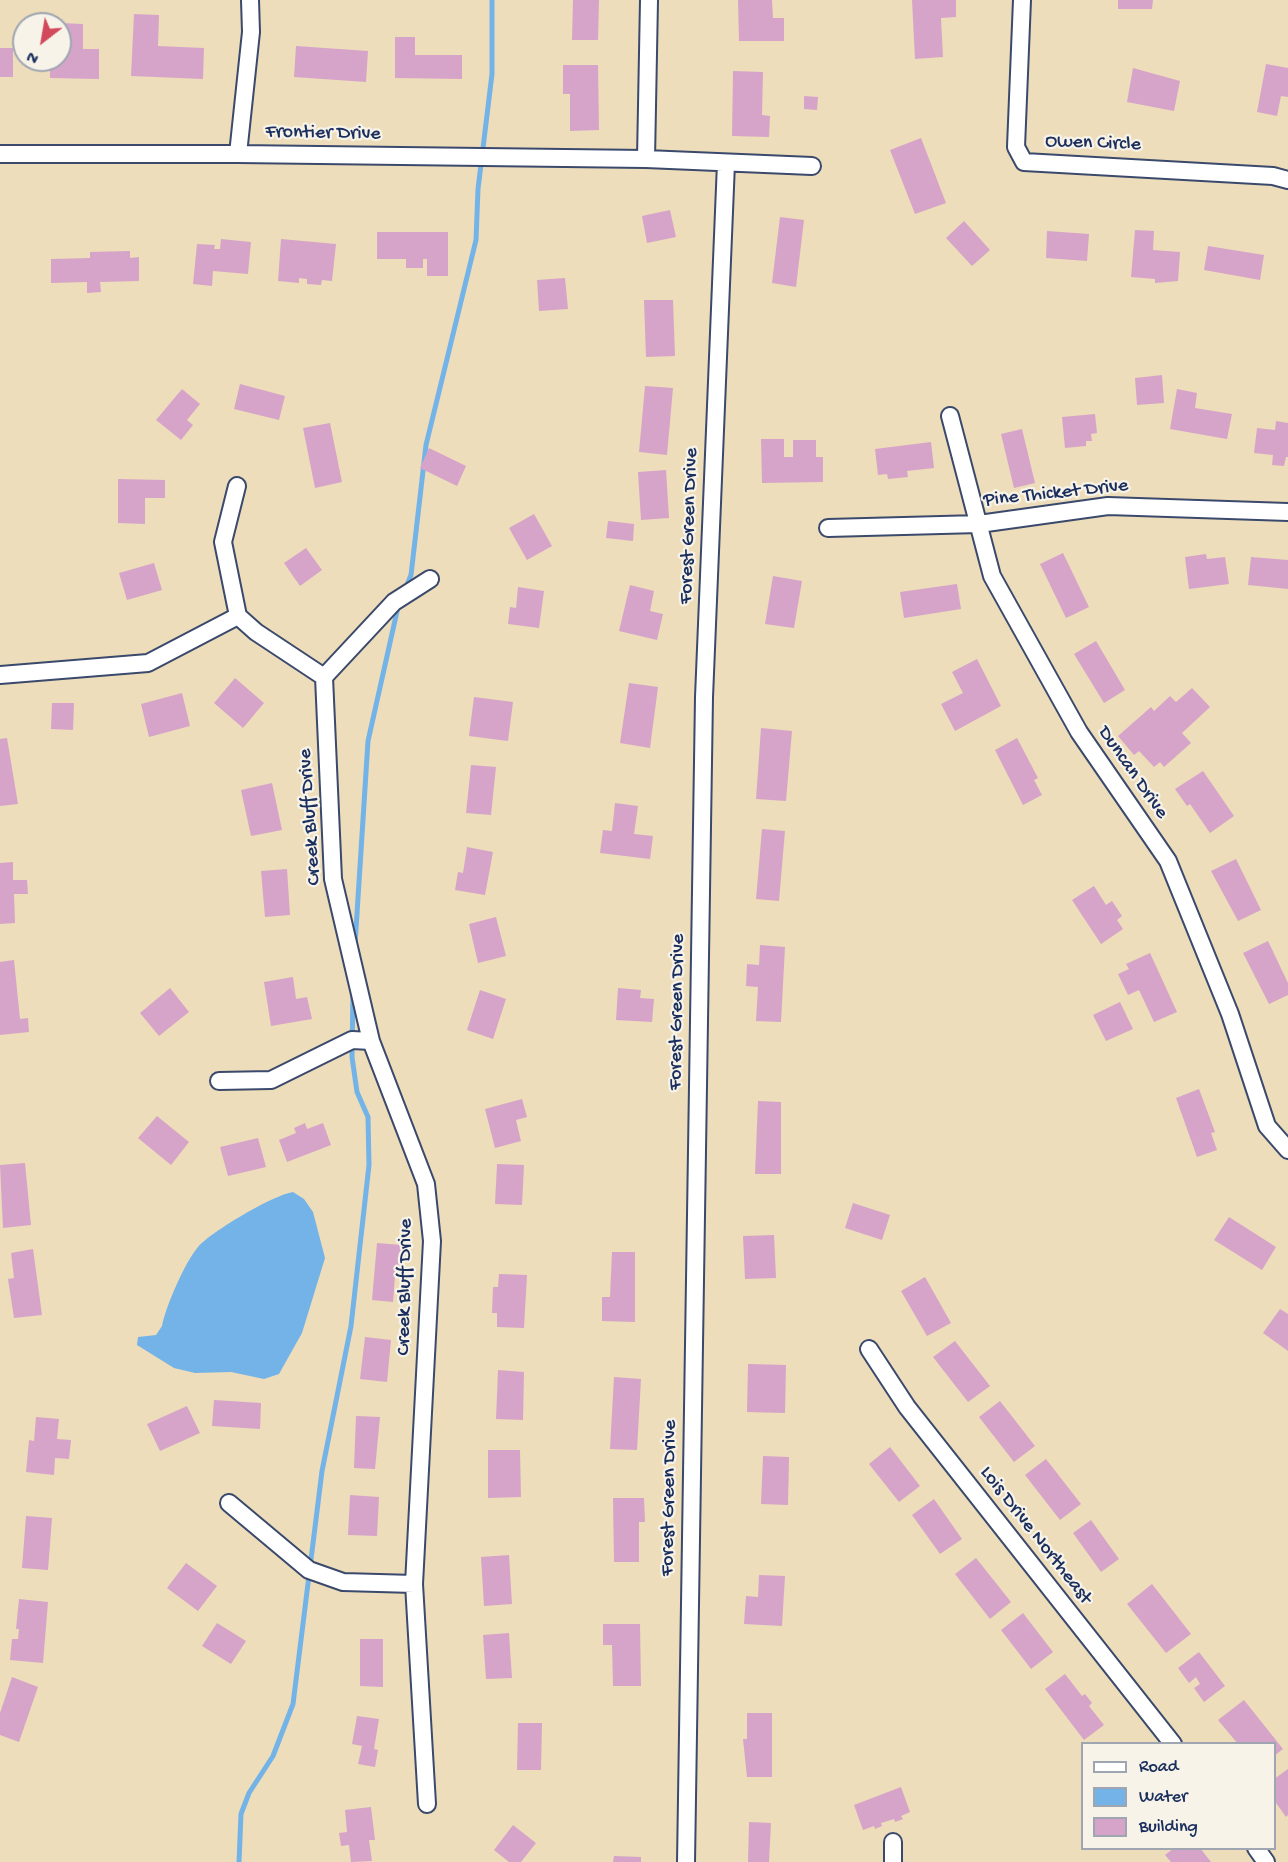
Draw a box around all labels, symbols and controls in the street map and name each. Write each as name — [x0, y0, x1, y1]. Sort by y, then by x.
north arrow — [12, 12, 72, 72]
text: N — [24, 45, 43, 67]
street label: Frontier Drive — [265, 121, 381, 147]
street label: Owen Circle — [1045, 130, 1141, 158]
street label: Forest Green Drive — [675, 447, 705, 605]
street label: Pine Thicket Drive — [983, 474, 1129, 514]
street label: Duncan Drive — [1091, 722, 1173, 824]
street label: Creek Bluff Drive — [294, 748, 328, 886]
street label: Forest Green Drive — [665, 934, 691, 1090]
street label: Creek Bluff Drive — [393, 1218, 419, 1356]
street label: Forest Green Drive — [657, 1420, 683, 1576]
street label: Lois Drive Northeast — [974, 1462, 1096, 1610]
legend — [1081, 1742, 1276, 1850]
text: Road — [1139, 1757, 1178, 1778]
text: Water — [1139, 1787, 1187, 1808]
text: Building — [1139, 1817, 1198, 1838]

